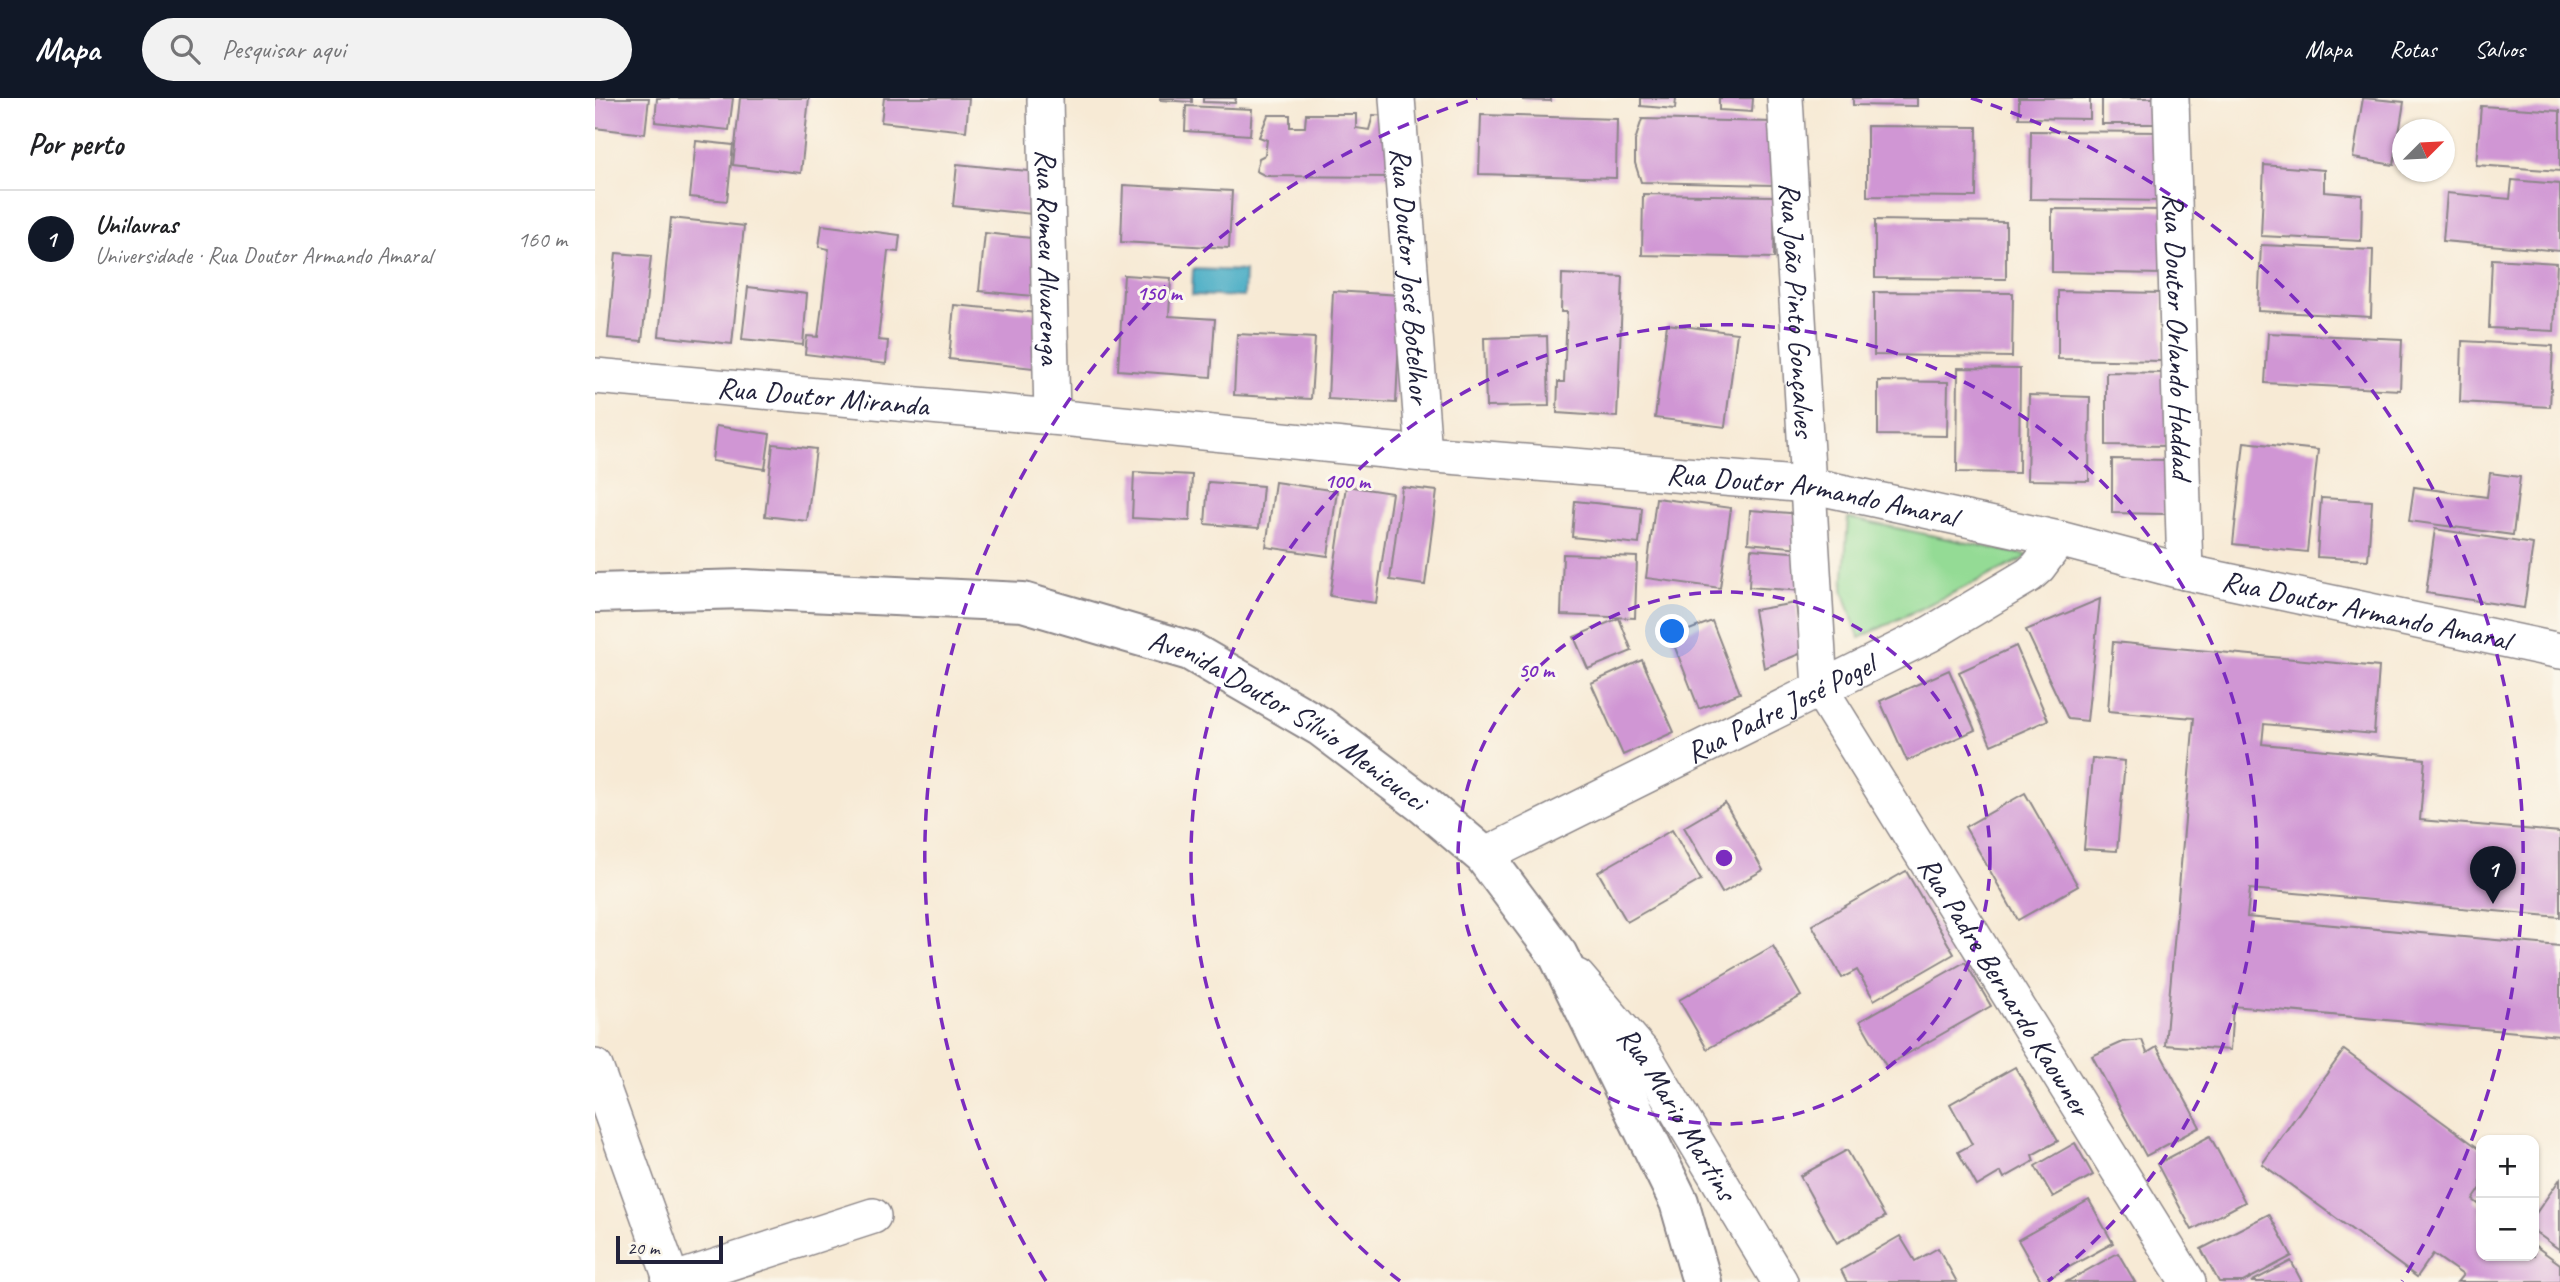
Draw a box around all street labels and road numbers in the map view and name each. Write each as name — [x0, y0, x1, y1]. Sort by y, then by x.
street label: Rua Doutor José Botelhor — [1382, 146, 1439, 408]
street label: Rua Romeu Alvarenga — [1027, 149, 1070, 367]
street label: Rua João Pinto Gonçalves — [1771, 181, 1824, 441]
street label: Rua Doutor Orlando Haddad — [2155, 192, 2201, 484]
street label: Rua Doutor Miranda — [716, 368, 932, 425]
street label: Rua Doutor Armando Amaral — [1665, 455, 1965, 536]
street label: Rua Doutor Armando Amaral — [2219, 561, 2518, 660]
street label: Avenida Doutor Sílvio Menicucci — [1144, 621, 1437, 821]
street label: Rua Padre José Pogel — [1679, 643, 1886, 771]
street label: Rua Padre Bernardo Kaowner — [1910, 849, 2101, 1125]
street label: Rua Mario Martins — [1609, 1018, 1747, 1210]

